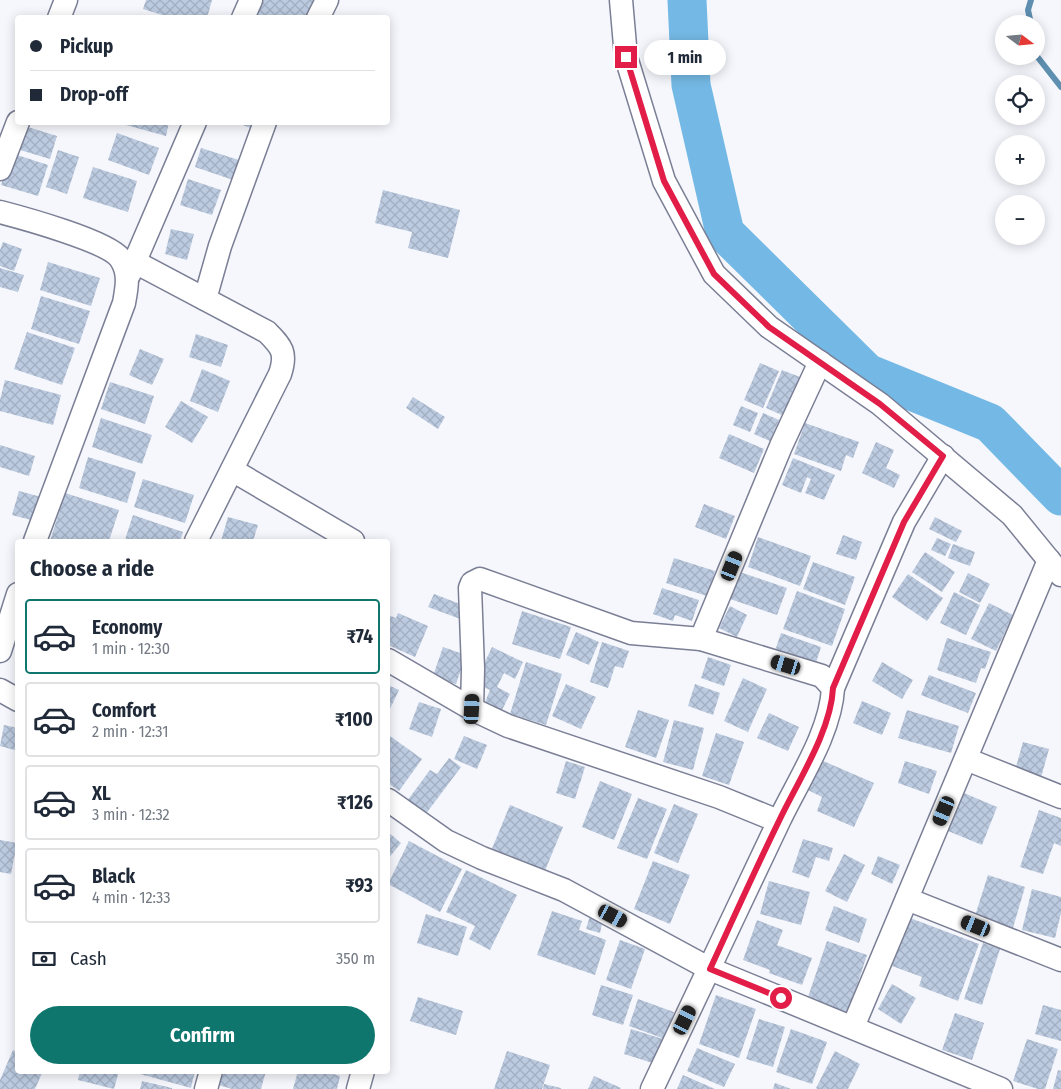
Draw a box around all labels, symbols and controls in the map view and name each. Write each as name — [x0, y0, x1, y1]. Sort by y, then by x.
north arrow — [995, 15, 1045, 65]
map controls — [995, 15, 1045, 245]
text: Pickup — [60, 35, 113, 58]
callout: 1 min — [644, 40, 726, 74]
route end — [615, 46, 637, 68]
text: 1 min — [668, 48, 702, 67]
button: locate — [995, 75, 1045, 125]
text: Drop-off — [60, 83, 128, 106]
button: + — [995, 135, 1045, 185]
button: − — [995, 195, 1045, 245]
car — [719, 549, 744, 583]
text: Choose a ride — [30, 555, 154, 582]
icon: car — [32, 614, 77, 659]
text: Economy — [92, 616, 162, 639]
text: ₹74 — [346, 625, 373, 648]
text: 1 min · 12:30 — [92, 639, 170, 658]
car — [769, 653, 802, 677]
car — [463, 694, 480, 724]
icon: car — [32, 697, 77, 742]
text: Comfort — [92, 699, 156, 722]
text: ₹100 — [335, 708, 373, 731]
text: 2 min · 12:31 — [92, 722, 168, 741]
icon: car — [32, 780, 77, 825]
text: XL — [92, 782, 111, 805]
text: ₹126 — [337, 791, 373, 814]
car — [931, 794, 956, 828]
text: 3 min · 12:32 — [92, 805, 170, 824]
icon: car — [32, 863, 77, 908]
text: Black — [92, 865, 135, 888]
text: ₹93 — [345, 874, 373, 897]
text: 4 min · 12:33 — [92, 888, 170, 907]
car — [596, 902, 629, 930]
car — [959, 913, 992, 939]
icon: cash — [30, 945, 58, 973]
text: Cash — [70, 947, 107, 970]
text: 350 m — [336, 949, 375, 968]
route start — [770, 987, 792, 1009]
car — [671, 1003, 698, 1037]
button: Confirm — [30, 1006, 375, 1064]

